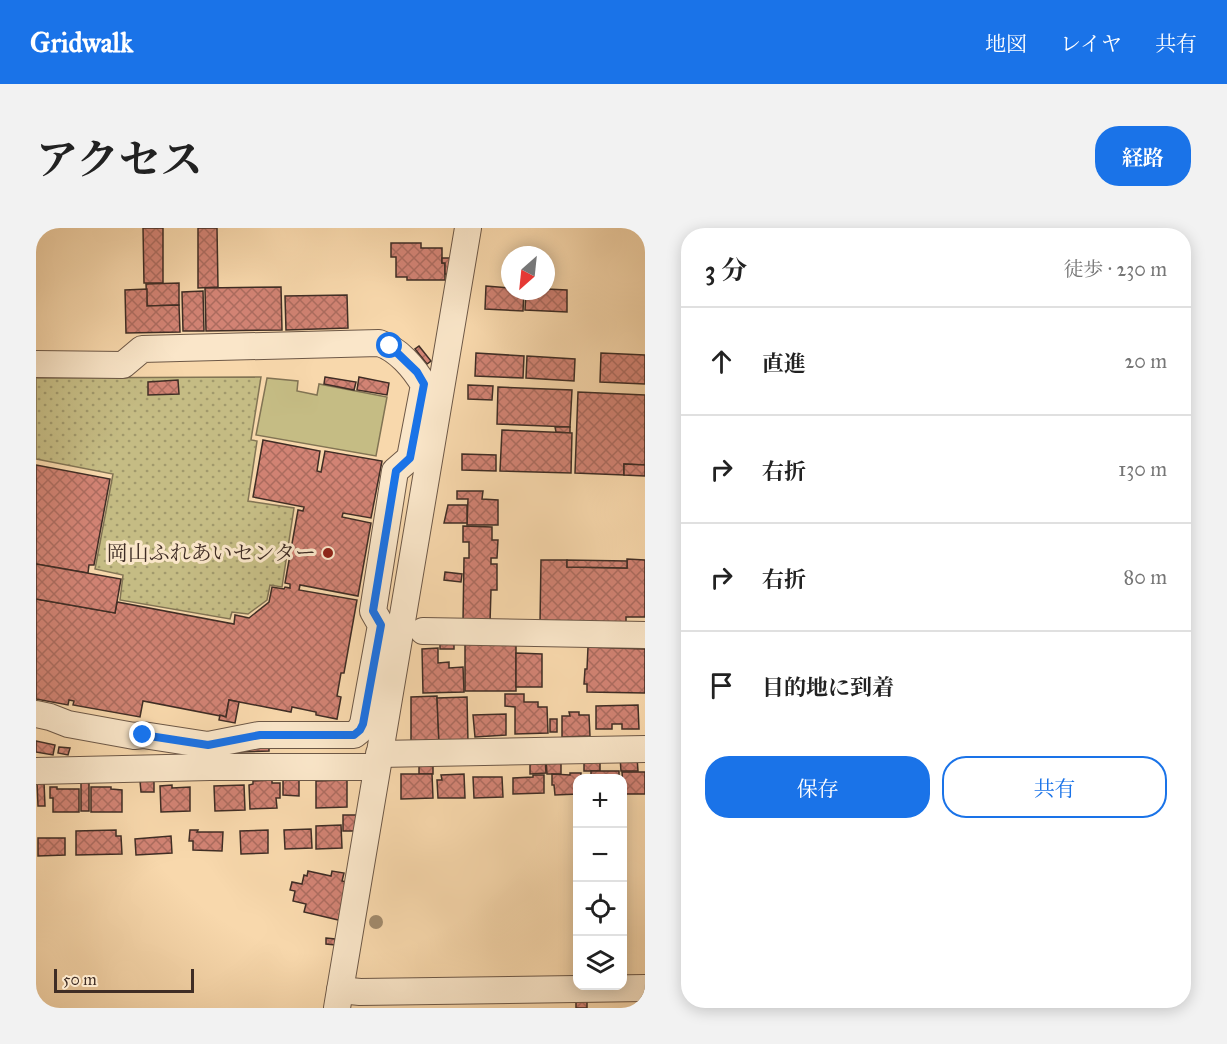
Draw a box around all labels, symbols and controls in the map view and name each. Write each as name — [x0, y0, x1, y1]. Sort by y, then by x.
text: Gridwalk — [30, 25, 133, 60]
text: 地図 — [985, 31, 1027, 57]
text: レイヤ — [1060, 31, 1122, 57]
text: 共有 — [1155, 31, 1197, 57]
button: 経路 — [1095, 126, 1191, 186]
text: アクセス — [36, 134, 203, 186]
north arrow — [501, 246, 555, 300]
text: 3 分 — [705, 254, 747, 286]
text: 徒歩 · 230 m — [1063, 257, 1167, 281]
route start — [376, 332, 402, 358]
icon: ahead — [705, 345, 738, 378]
text: 20 m — [1124, 349, 1167, 373]
text: 直進 — [762, 350, 806, 377]
icon: right — [705, 453, 738, 486]
text: 130 m — [1118, 457, 1167, 481]
text: 右折 — [762, 458, 806, 485]
place label: 岡山ふれあいセンター — [107, 540, 316, 566]
marker: 岡山ふれあいセンター — [321, 546, 335, 560]
icon: right — [705, 561, 738, 594]
text: 80 m — [1124, 565, 1167, 589]
text: 右折 — [762, 566, 806, 593]
icon: arrive — [705, 669, 738, 702]
text: 目的地に到着 — [762, 674, 894, 701]
route end — [129, 721, 155, 747]
button: 保存 — [705, 756, 930, 818]
button: 共有 — [942, 756, 1167, 818]
map controls — [573, 774, 627, 990]
button: + — [573, 774, 627, 828]
button: − — [573, 828, 627, 882]
button: locate — [573, 882, 627, 936]
button: layers — [573, 936, 627, 990]
scale bar — [54, 966, 194, 994]
text: 50 m — [63, 970, 97, 989]

